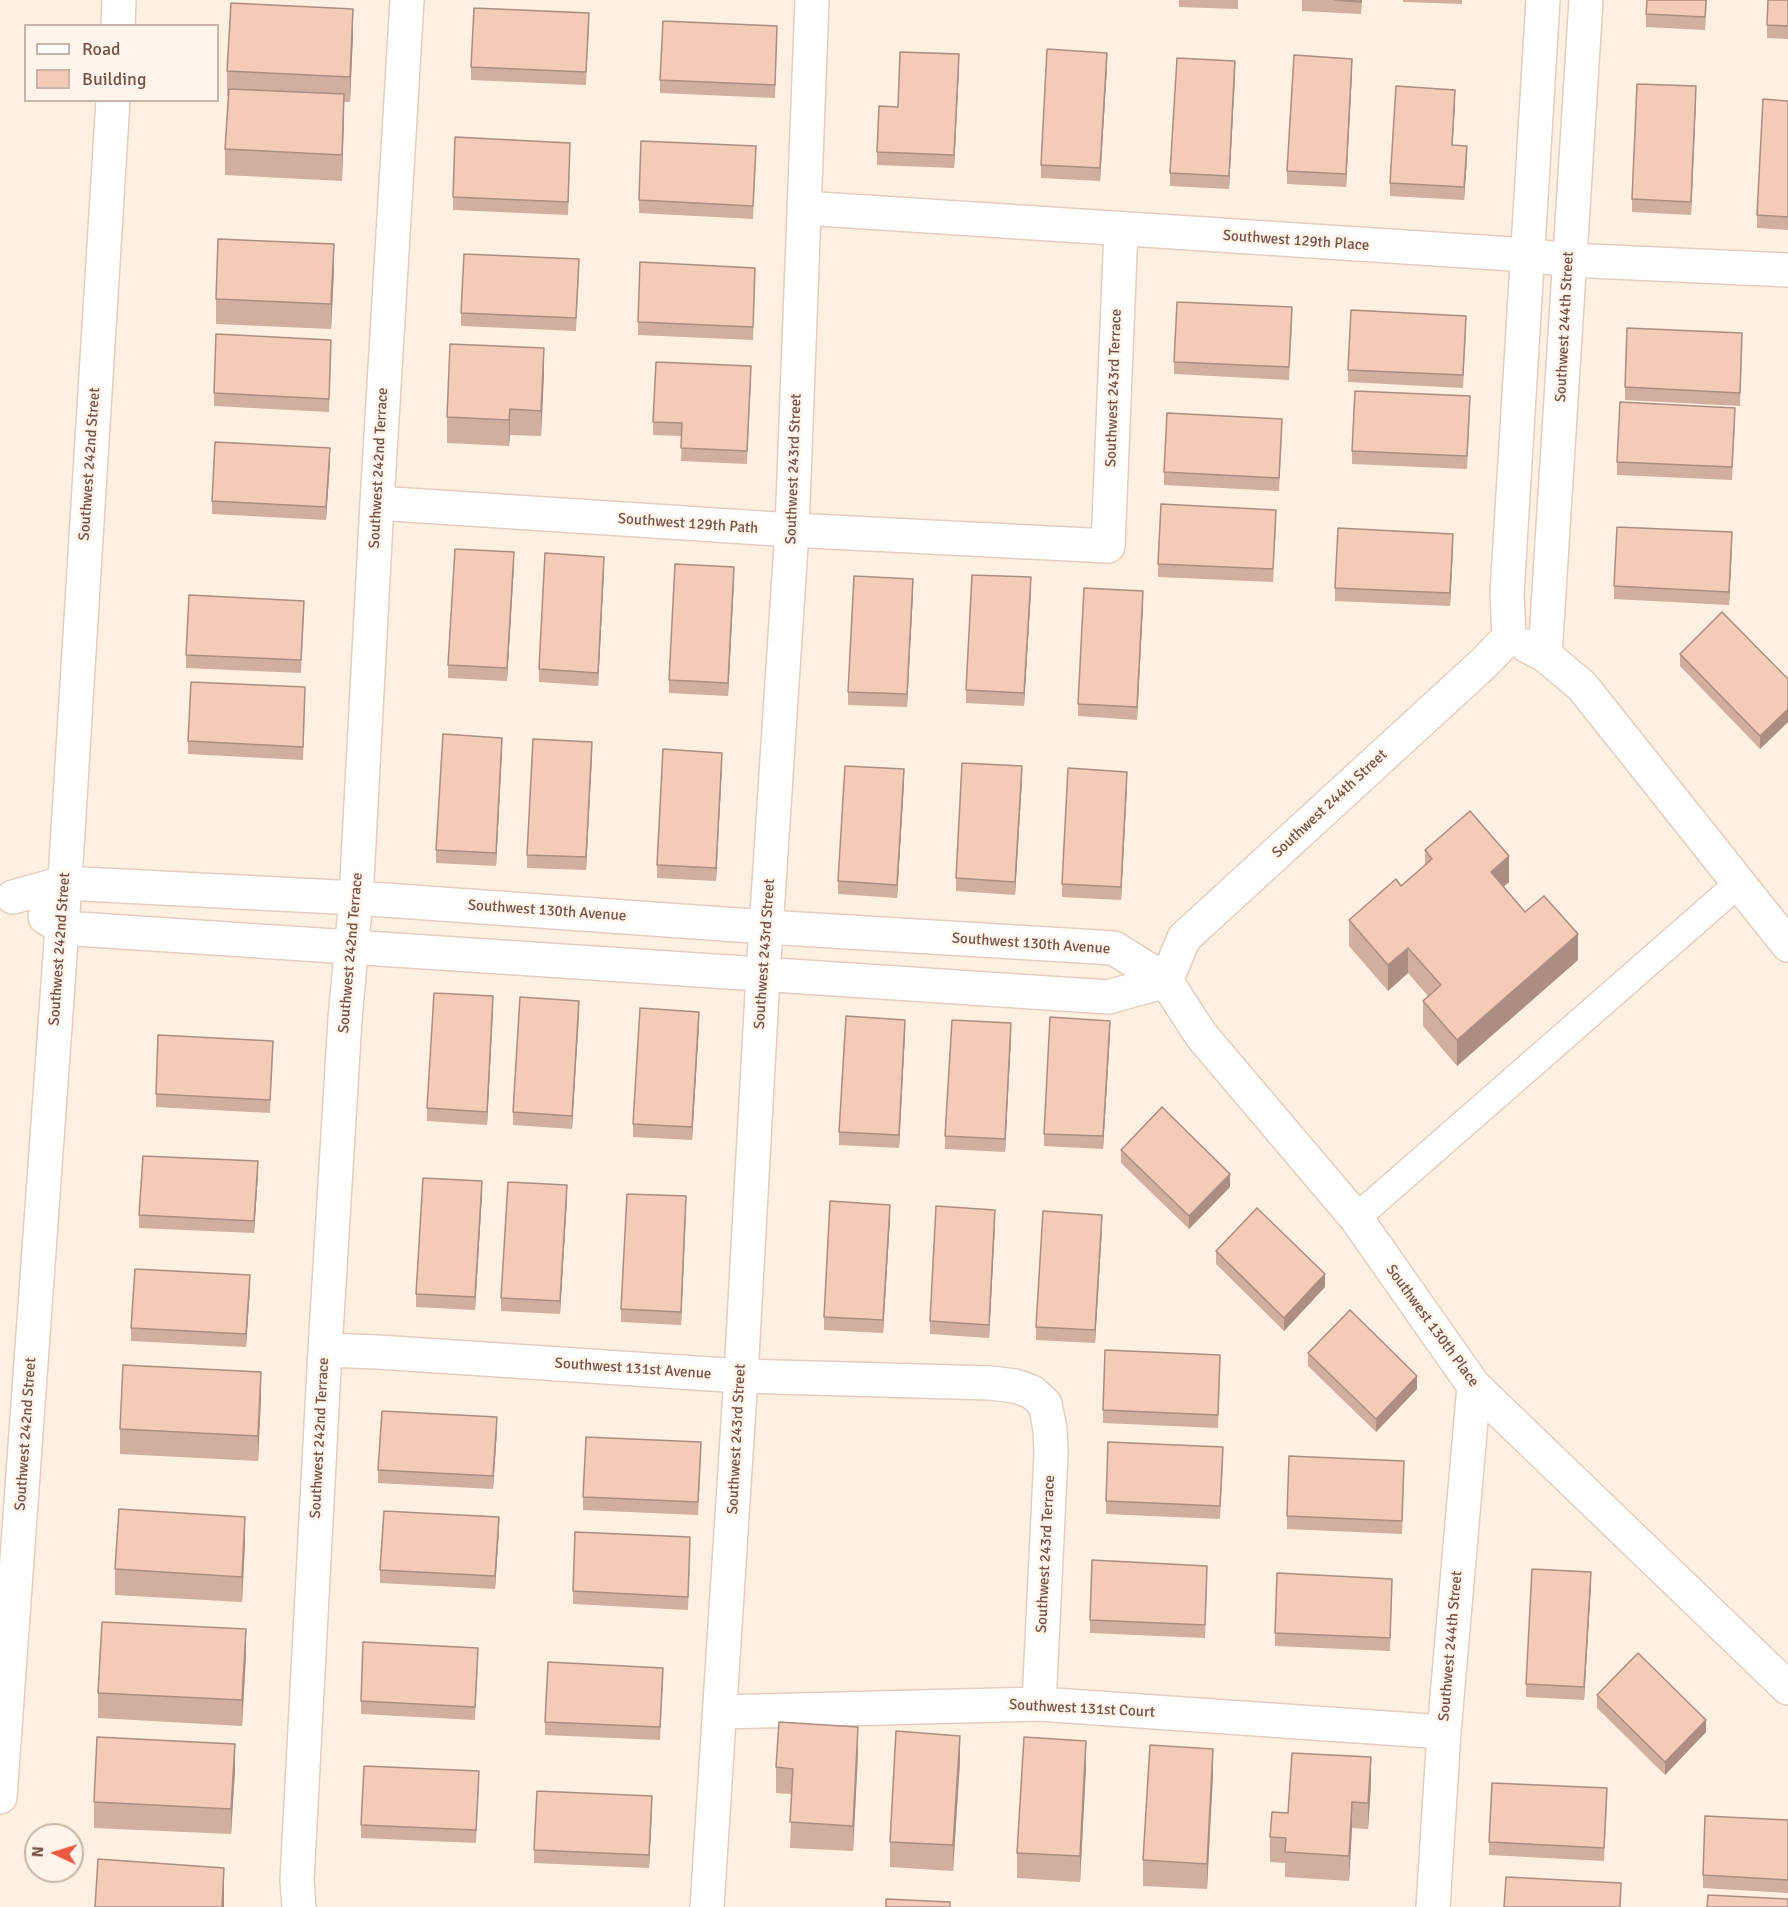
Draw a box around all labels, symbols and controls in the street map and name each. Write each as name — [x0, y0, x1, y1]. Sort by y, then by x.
legend — [24, 24, 219, 102]
text: Road — [82, 38, 121, 60]
text: Building — [82, 68, 146, 90]
street label: Southwest 129th Place — [1222, 227, 1370, 255]
street label: Southwest 244th Street — [1552, 251, 1578, 403]
street label: Southwest 243rd Terrace — [1102, 309, 1126, 467]
street label: Southwest 242nd Street — [76, 387, 104, 541]
street label: Southwest 242nd Terrace — [366, 387, 392, 549]
street label: Southwest 243rd Street — [782, 393, 806, 545]
street label: Southwest 129th Path — [617, 510, 759, 538]
street label: Southwest 244th Street — [1269, 746, 1391, 862]
street label: Southwest 242nd Street — [46, 872, 74, 1026]
street label: Southwest 242nd Terrace — [335, 872, 367, 1034]
street label: Southwest 243rd Street — [751, 878, 779, 1030]
street label: Southwest 130th Avenue — [467, 896, 627, 926]
street label: Southwest 130th Avenue — [951, 929, 1111, 959]
street label: Southwest 130th Place — [1382, 1261, 1482, 1391]
street label: Southwest 131st Avenue — [554, 1355, 712, 1383]
street label: Southwest 242nd Street — [12, 1357, 40, 1511]
street label: Southwest 242nd Terrace — [307, 1357, 333, 1519]
street label: Southwest 243rd Street — [724, 1363, 750, 1515]
street label: Southwest 243rd Terrace — [1033, 1474, 1059, 1634]
street label: Southwest 244th Street — [1435, 1570, 1467, 1722]
street label: Southwest 131st Court — [1009, 1696, 1155, 1722]
north arrow — [24, 1823, 84, 1883]
text: N — [28, 1846, 48, 1858]

